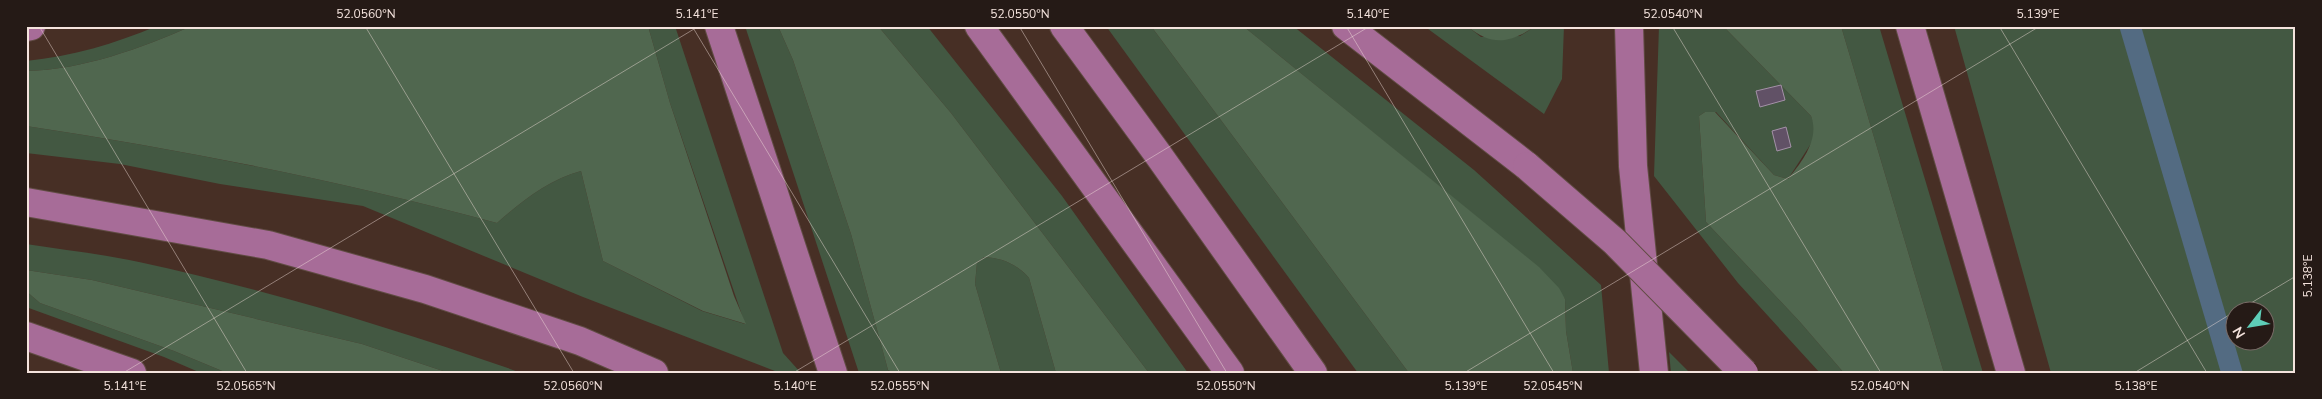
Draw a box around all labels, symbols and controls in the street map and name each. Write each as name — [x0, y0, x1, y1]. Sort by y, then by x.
text: 52.0560°N — [336, 6, 396, 22]
text: 5.141°E — [676, 6, 718, 22]
text: 52.0550°N — [990, 6, 1050, 22]
text: 5.140°E — [1347, 6, 1389, 22]
text: 52.0540°N — [1643, 6, 1703, 22]
text: 5.139°E — [2017, 6, 2059, 22]
text: 5.138°E — [2300, 255, 2316, 297]
north arrow — [2224, 302, 2274, 352]
text: N — [2228, 323, 2250, 342]
text: 5.141°E — [104, 378, 146, 394]
text: 52.0565°N — [216, 378, 276, 394]
text: 52.0560°N — [543, 378, 603, 394]
text: 5.140°E — [774, 378, 816, 394]
text: 52.0555°N — [870, 378, 930, 394]
text: 52.0550°N — [1196, 378, 1256, 394]
text: 5.139°E — [1445, 378, 1487, 394]
text: 52.0545°N — [1523, 378, 1583, 394]
text: 52.0540°N — [1850, 378, 1910, 394]
text: 5.138°E — [2115, 378, 2157, 394]

